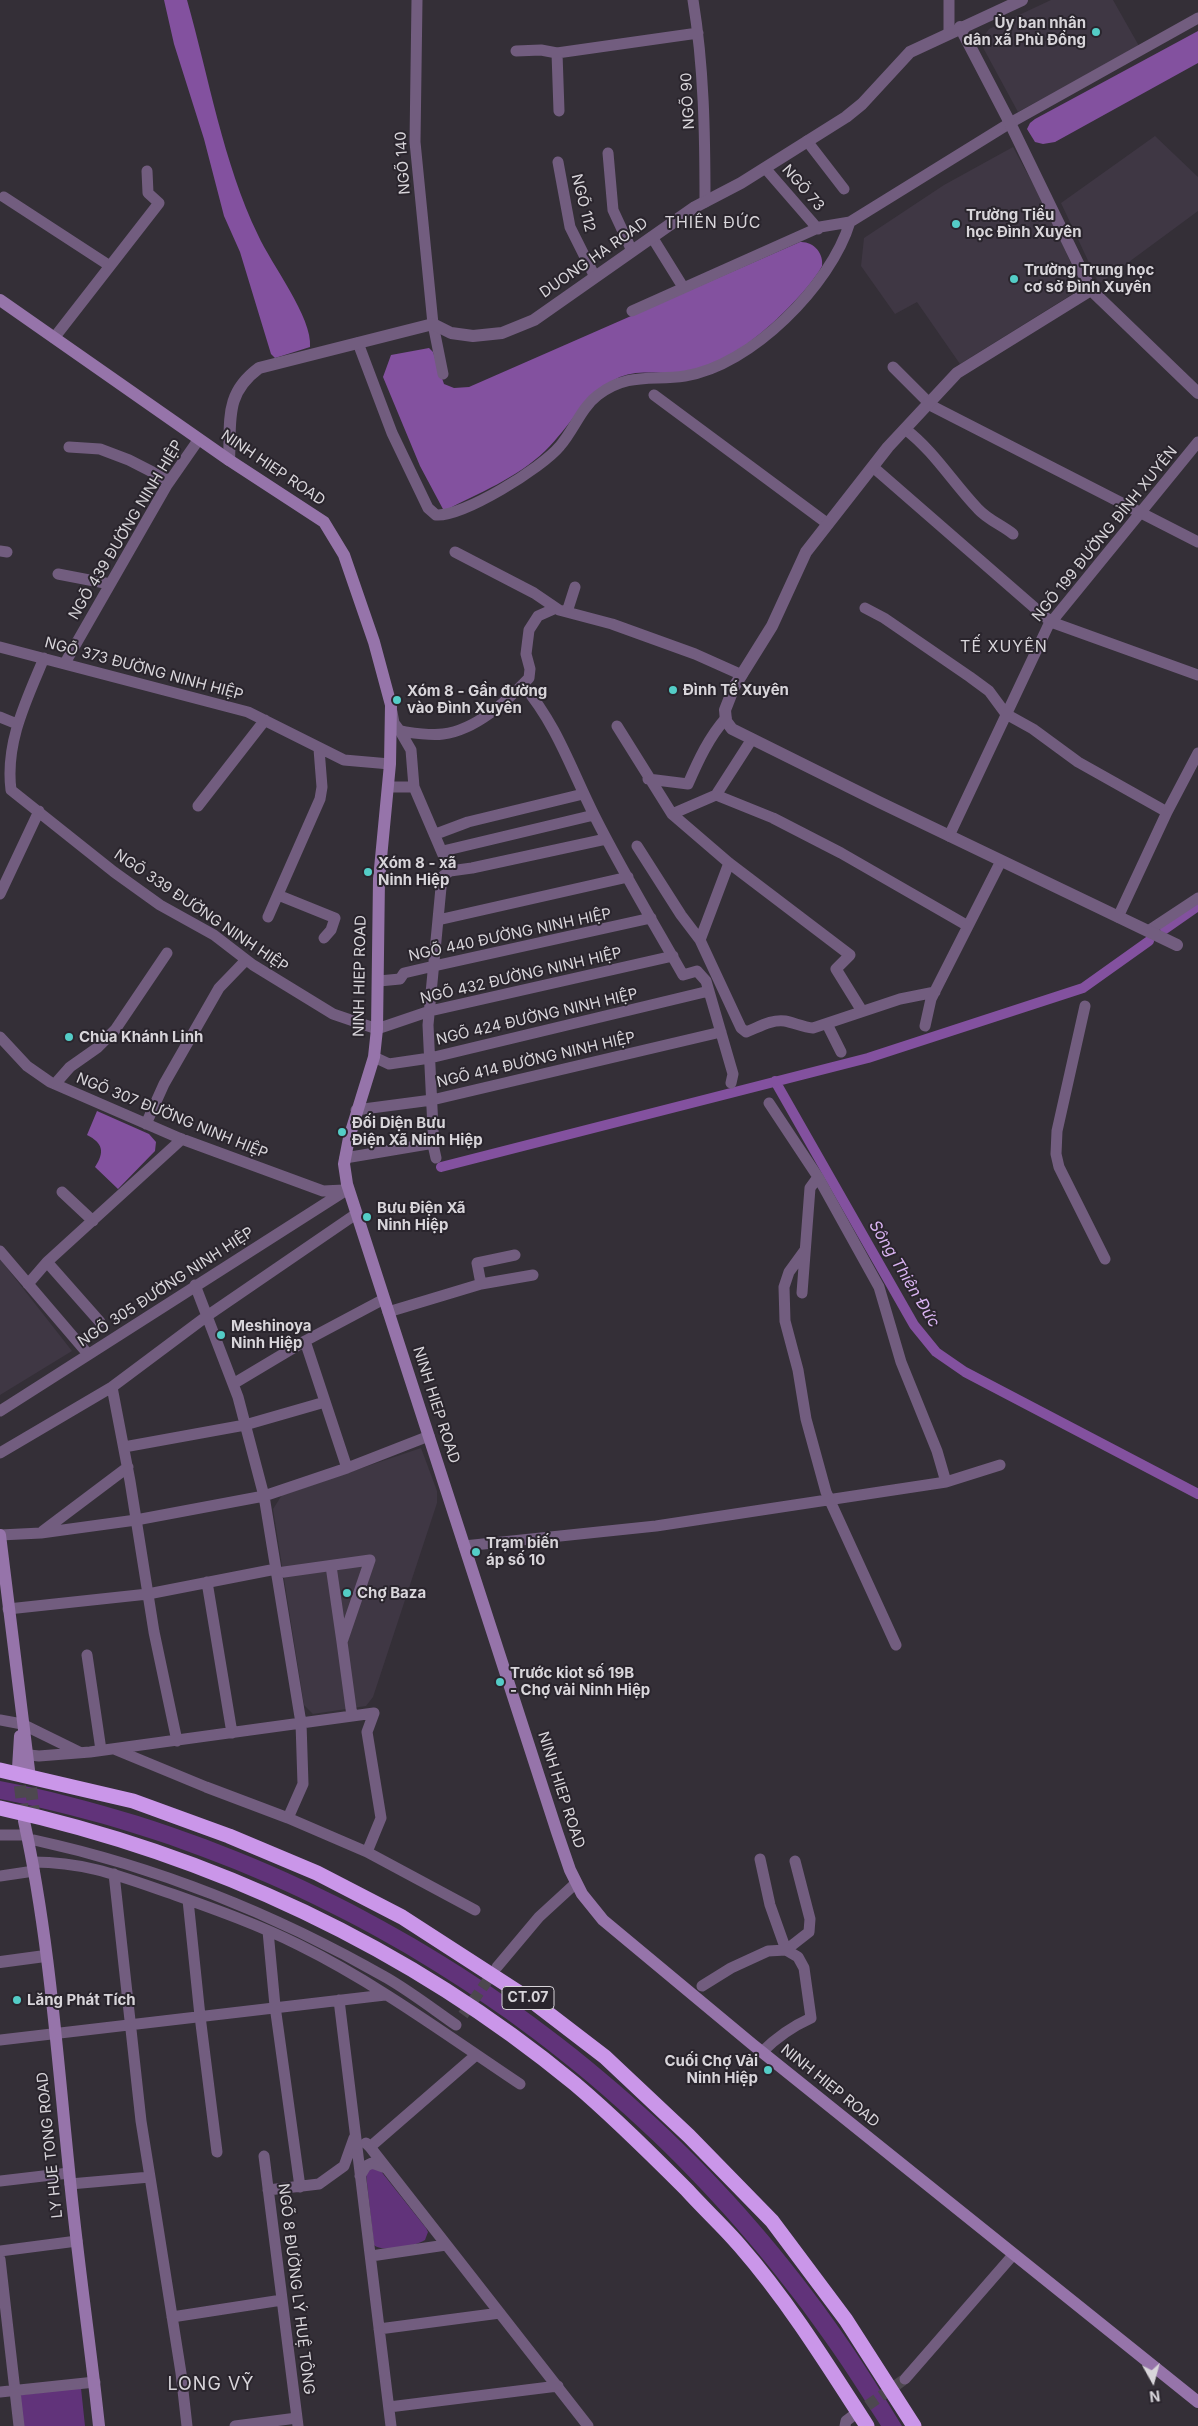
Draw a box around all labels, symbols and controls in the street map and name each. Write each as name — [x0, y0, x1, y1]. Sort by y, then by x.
place label: Ủy ban nhân dân xã Phù Đổng — [963, 14, 1086, 49]
marker: Ủy ban nhân dân xã Phù Đổng — [1090, 26, 1102, 38]
street label: NGÕ 90 — [678, 72, 698, 130]
street label: NGÕ 140 — [392, 131, 414, 195]
street label: NGÕ 73 — [778, 161, 828, 215]
street label: NGÕ 112 — [567, 172, 599, 234]
place label: Trường Tiểu học Đình Xuyên — [966, 206, 1081, 241]
district label: THIÊN ĐỨC — [663, 213, 763, 233]
street label: DUONG HA ROAD — [537, 214, 651, 302]
marker: Trường Tiểu học Đình Xuyên — [950, 218, 962, 230]
place label: Trường Trung học cơ sở Đình Xuyên — [1024, 261, 1154, 296]
marker: Trường Trung học cơ sở Đình Xuyên — [1008, 273, 1020, 285]
street label: NINH HIEP ROAD — [217, 426, 329, 510]
street label: NGÕ 439 ĐƯỜNG NINH HIỆP — [65, 437, 187, 623]
street label: NGÕ 199 ĐƯỜNG ĐÌNH XUYÊN — [1029, 443, 1181, 625]
street label: NGÕ 373 ĐƯỜNG NINH HIỆP — [43, 634, 245, 704]
district label: TẾ XUYÊN — [959, 637, 1049, 657]
place label: Đình Tế Xuyên — [683, 681, 789, 699]
place label: Xóm 8 - Gần đường vào Đình Xuyên — [407, 682, 547, 717]
marker: Đình Tế Xuyên — [667, 684, 679, 696]
marker: Xóm 8 - Gần đường vào Đình Xuyên — [391, 694, 403, 706]
street label: NGÕ 339 ĐƯỜNG NINH HIỆP — [111, 846, 291, 976]
place label: Xóm 8 - xã Ninh Hiệp — [378, 854, 456, 889]
marker: Xóm 8 - xã Ninh Hiệp — [362, 866, 374, 878]
street label: NGÕ 440 ĐƯỜNG NINH HIỆP — [407, 905, 613, 965]
street label: NINH HIEP ROAD — [350, 915, 370, 1037]
street label: NGÕ 432 ĐƯỜNG NINH HIỆP — [418, 944, 624, 1008]
street label: NGÕ 424 ĐƯỜNG NINH HIỆP — [434, 985, 640, 1049]
place label: Chùa Khánh Linh — [79, 1028, 203, 1046]
street label: NGÕ 414 ĐƯỜNG NINH HIỆP — [435, 1028, 637, 1092]
marker: Chùa Khánh Linh — [63, 1031, 75, 1043]
street label: NGÕ 307 ĐƯỜNG NINH HIỆP — [74, 1069, 270, 1163]
place label: Đối Diện Bưu Điện Xã Ninh Hiệp — [352, 1114, 483, 1149]
marker: Đối Diện Bưu Điện Xã Ninh Hiệp — [336, 1126, 348, 1138]
place label: Bưu Điện Xã Ninh Hiệp — [377, 1199, 465, 1234]
marker: Bưu Điện Xã Ninh Hiệp — [361, 1211, 373, 1223]
water label: Sông Thiên Đức — [865, 1217, 943, 1331]
street label: NGÕ 305 ĐƯỜNG NINH HIỆP — [75, 1223, 257, 1351]
place label: Meshinoya Ninh Hiệp — [231, 1317, 312, 1352]
marker: Meshinoya Ninh Hiệp — [215, 1329, 227, 1341]
street label: NINH HIEP ROAD — [409, 1344, 463, 1466]
place label: Trạm biến áp số 10 — [486, 1534, 559, 1569]
marker: Trạm biến áp số 10 — [470, 1546, 482, 1558]
place label: Chợ Baza — [357, 1584, 426, 1602]
marker: Chợ Baza — [341, 1587, 353, 1599]
place label: Trước kiot số 19B - Chợ vải Ninh Hiệp — [510, 1664, 650, 1699]
marker: Trước kiot số 19B - Chợ vải Ninh Hiệp — [494, 1676, 506, 1688]
street label: NINH HIEP ROAD — [534, 1729, 588, 1851]
road number: CT.07 — [502, 1986, 554, 2010]
place label: Lăng Phát Tích — [27, 1991, 136, 2009]
marker: Lăng Phát Tích — [11, 1994, 23, 2006]
street label: NINH HIEP ROAD — [777, 2041, 883, 2131]
place label: Cuối Chợ Vải Ninh Hiệp — [664, 2052, 758, 2087]
marker: Cuối Chợ Vải Ninh Hiệp — [762, 2064, 774, 2076]
street label: LY HUE TONG ROAD — [33, 2071, 67, 2219]
street label: NGÕ 8 ĐƯỜNG LÝ HUỆ TÔNG — [274, 2182, 318, 2396]
north arrow — [1128, 2356, 1178, 2406]
district label: LONG VỸ — [167, 2374, 255, 2396]
text: N — [1149, 2387, 1161, 2405]

